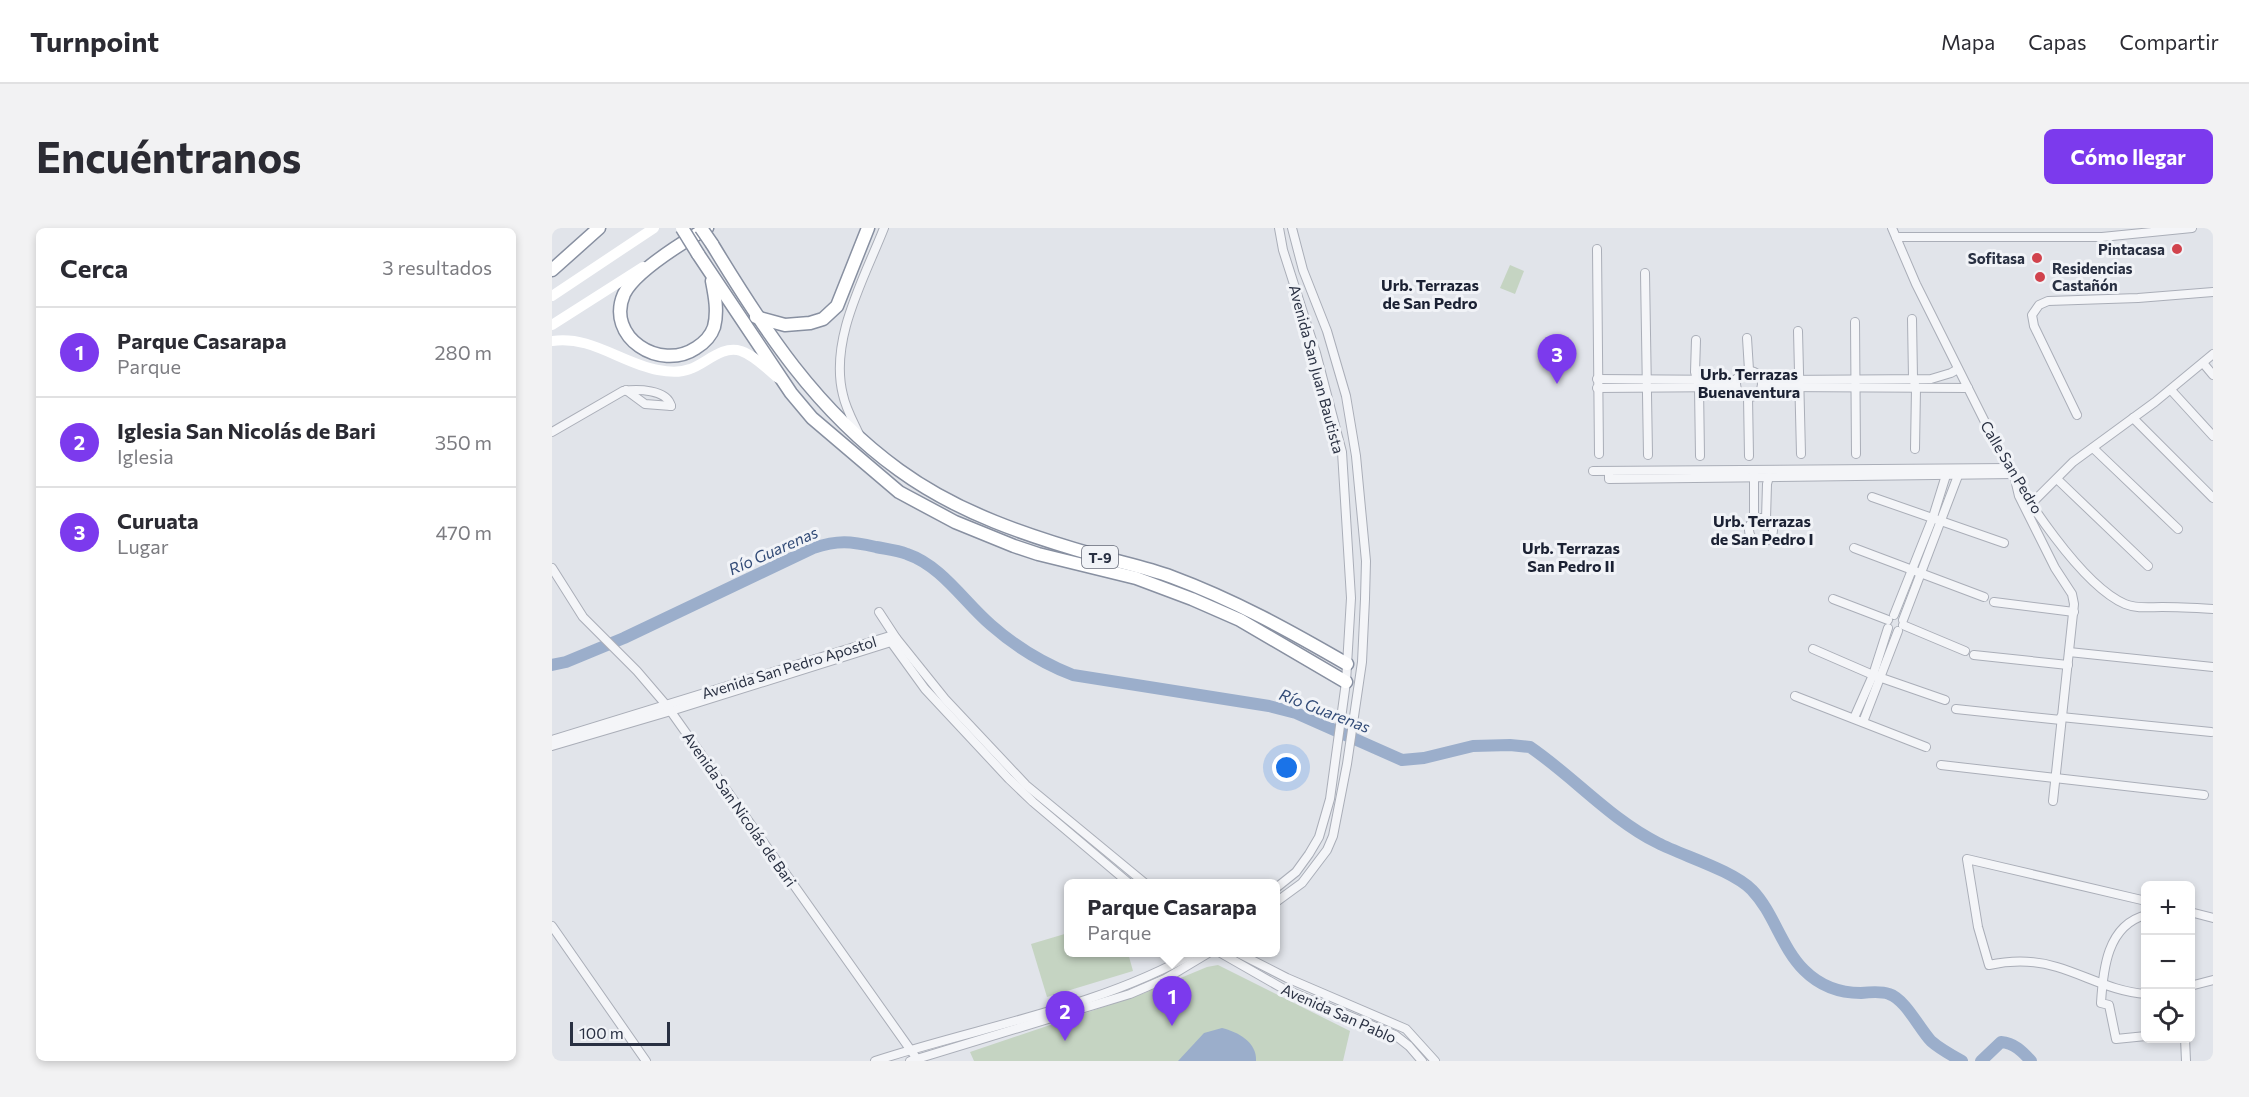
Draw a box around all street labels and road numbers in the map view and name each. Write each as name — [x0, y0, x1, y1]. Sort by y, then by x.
street label: Avenida San Juan Bautista — [1286, 283, 1348, 455]
street label: Calle San Pedro — [1977, 417, 2047, 517]
road number: T-9 — [1082, 546, 1118, 568]
street label: Avenida San Pedro Apostol — [699, 632, 879, 702]
street label: Avenida San Nicolás de Bari — [680, 728, 800, 890]
street label: Avenida San Pablo — [1279, 980, 1399, 1046]

